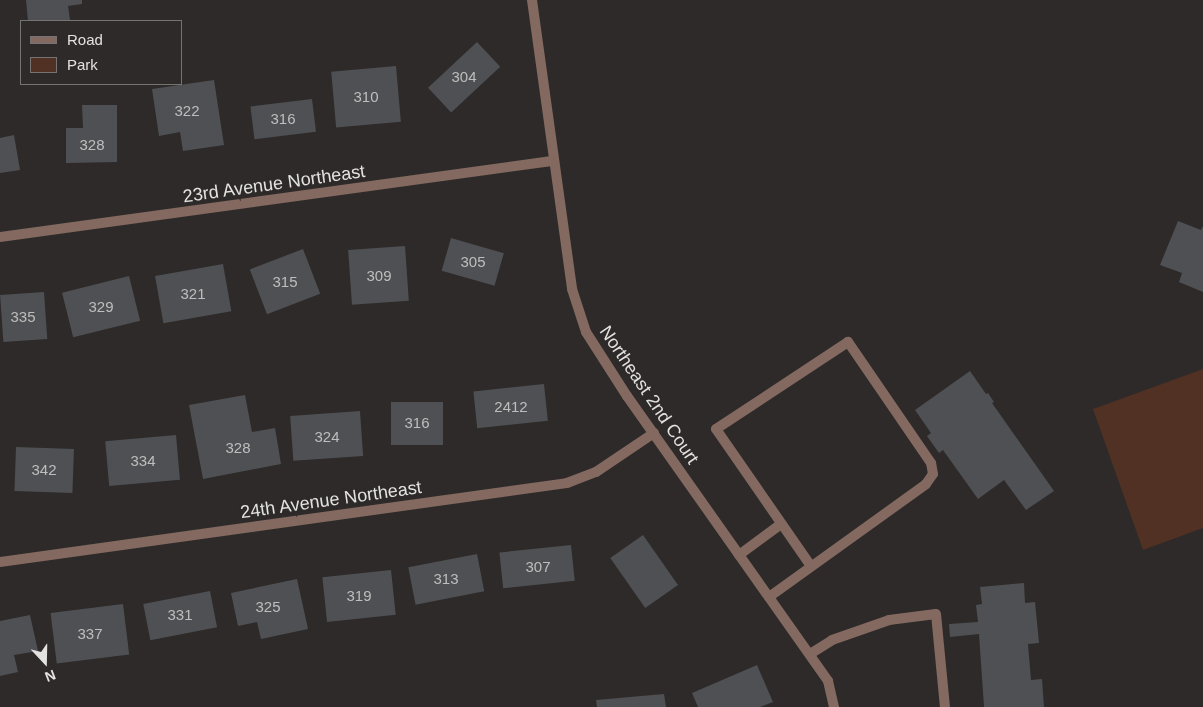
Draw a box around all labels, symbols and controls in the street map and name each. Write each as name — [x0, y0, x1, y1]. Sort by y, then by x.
legend — [20, 20, 182, 85]
text: Road — [67, 31, 103, 48]
text: Park — [67, 56, 98, 73]
house number: 304 — [451, 68, 477, 86]
house number: 310 — [353, 88, 379, 106]
house number: 322 — [174, 102, 200, 120]
house number: 316 — [270, 110, 296, 128]
house number: 328 — [79, 136, 105, 154]
street label: 23rd Avenue Northeast — [181, 160, 367, 208]
house number: 305 — [460, 253, 486, 271]
house number: 309 — [366, 267, 392, 285]
house number: 315 — [272, 273, 298, 291]
house number: 321 — [180, 285, 206, 303]
house number: 329 — [88, 298, 114, 316]
house number: 335 — [10, 308, 36, 326]
street label: Northeast 2nd Court — [595, 322, 703, 468]
house number: 2412 — [494, 398, 528, 416]
house number: 316 — [404, 414, 430, 432]
house number: 324 — [314, 428, 340, 446]
house number: 328 — [225, 439, 251, 457]
house number: 334 — [130, 452, 156, 470]
house number: 342 — [31, 461, 57, 479]
street label: 24th Avenue Northeast — [238, 477, 424, 523]
house number: 307 — [525, 558, 551, 576]
house number: 313 — [433, 570, 459, 588]
house number: 319 — [346, 587, 372, 605]
house number: 325 — [255, 598, 281, 616]
house number: 331 — [167, 606, 193, 624]
house number: 337 — [77, 625, 103, 643]
north arrow — [20, 637, 70, 687]
text: N — [43, 667, 58, 685]

